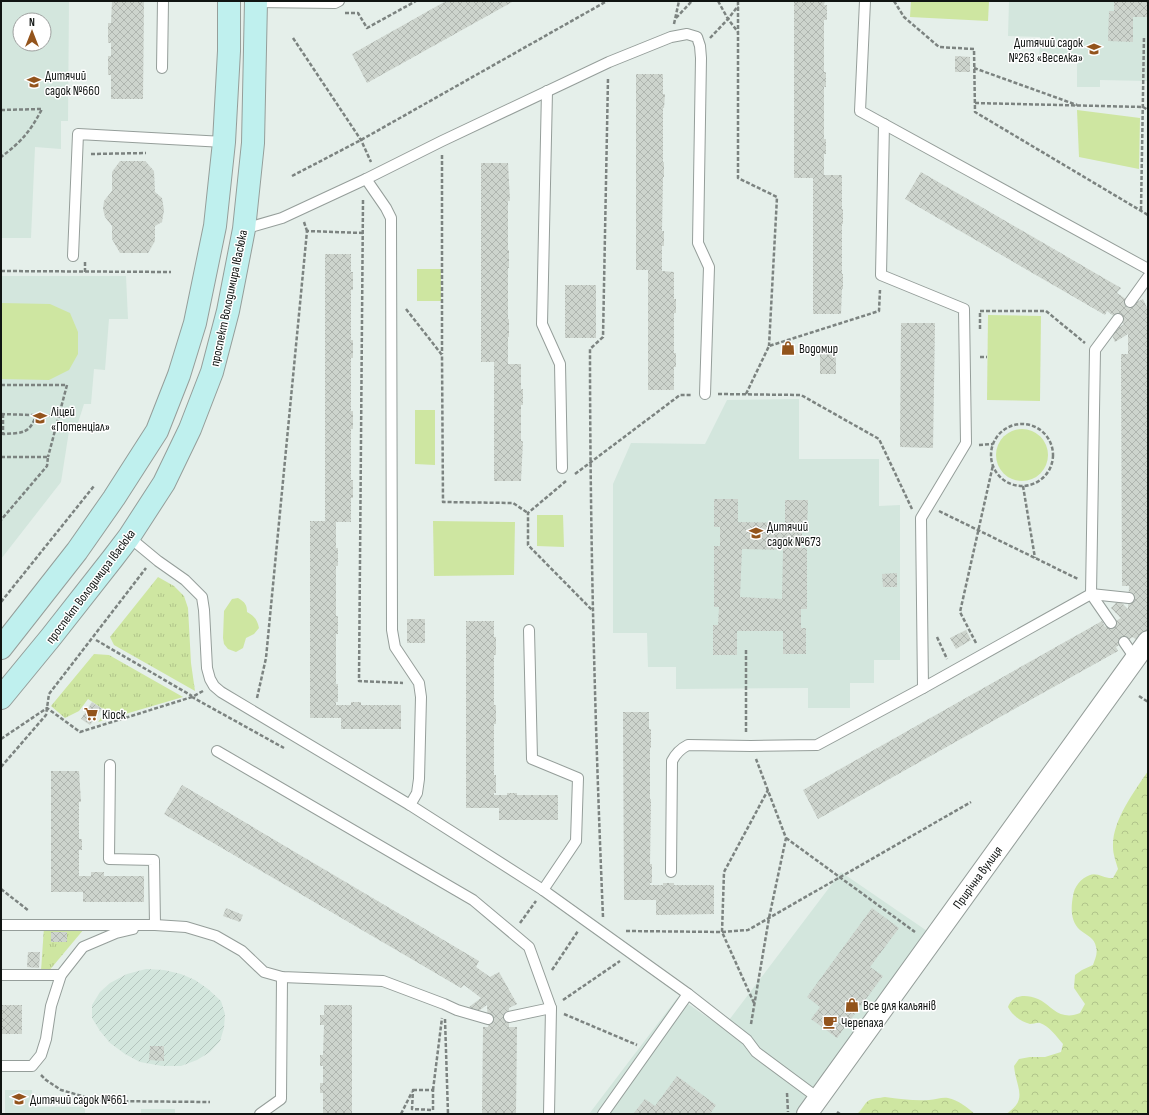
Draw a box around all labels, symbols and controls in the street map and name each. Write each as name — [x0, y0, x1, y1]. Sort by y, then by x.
north arrow — [12, 12, 52, 52]
text: N — [29, 16, 35, 29]
place label: Дитячий садок №263 «Веселка» — [1009, 35, 1083, 66]
school or university icon: Дитячий садок №263 «Веселка» — [1086, 41, 1102, 57]
place label: Дитячий садок №660 — [45, 68, 100, 99]
school or university icon: Дитячий садок №660 — [26, 74, 42, 90]
street label: проспект Володимира Івасюка — [207, 228, 251, 368]
shop icon: Водомир — [780, 340, 796, 356]
place label: Водомир — [799, 341, 838, 357]
place label: Ліцей «Потенціал» — [50, 404, 110, 435]
school or university icon: Ліцей «Потенціал» — [32, 410, 48, 426]
place label: Дитячий садок №673 — [767, 519, 821, 550]
school or university icon: Дитячий садок №673 — [748, 525, 764, 541]
street label: проспект Володимира Івасюка — [43, 526, 139, 647]
supermarket icon: Кіоск — [83, 706, 99, 722]
place label: Кіоск — [102, 707, 126, 723]
street label: Прирічна вулиця — [950, 843, 1006, 912]
shop icon: Все для кальянів — [844, 997, 860, 1013]
place label: Все для кальянів — [863, 998, 936, 1014]
cafe icon: Черепаха — [822, 1014, 838, 1030]
place label: Черепаха — [841, 1015, 883, 1031]
school or university icon: Дитячий садок №661 — [11, 1091, 27, 1107]
place label: Дитячий садок №661 — [30, 1092, 127, 1108]

